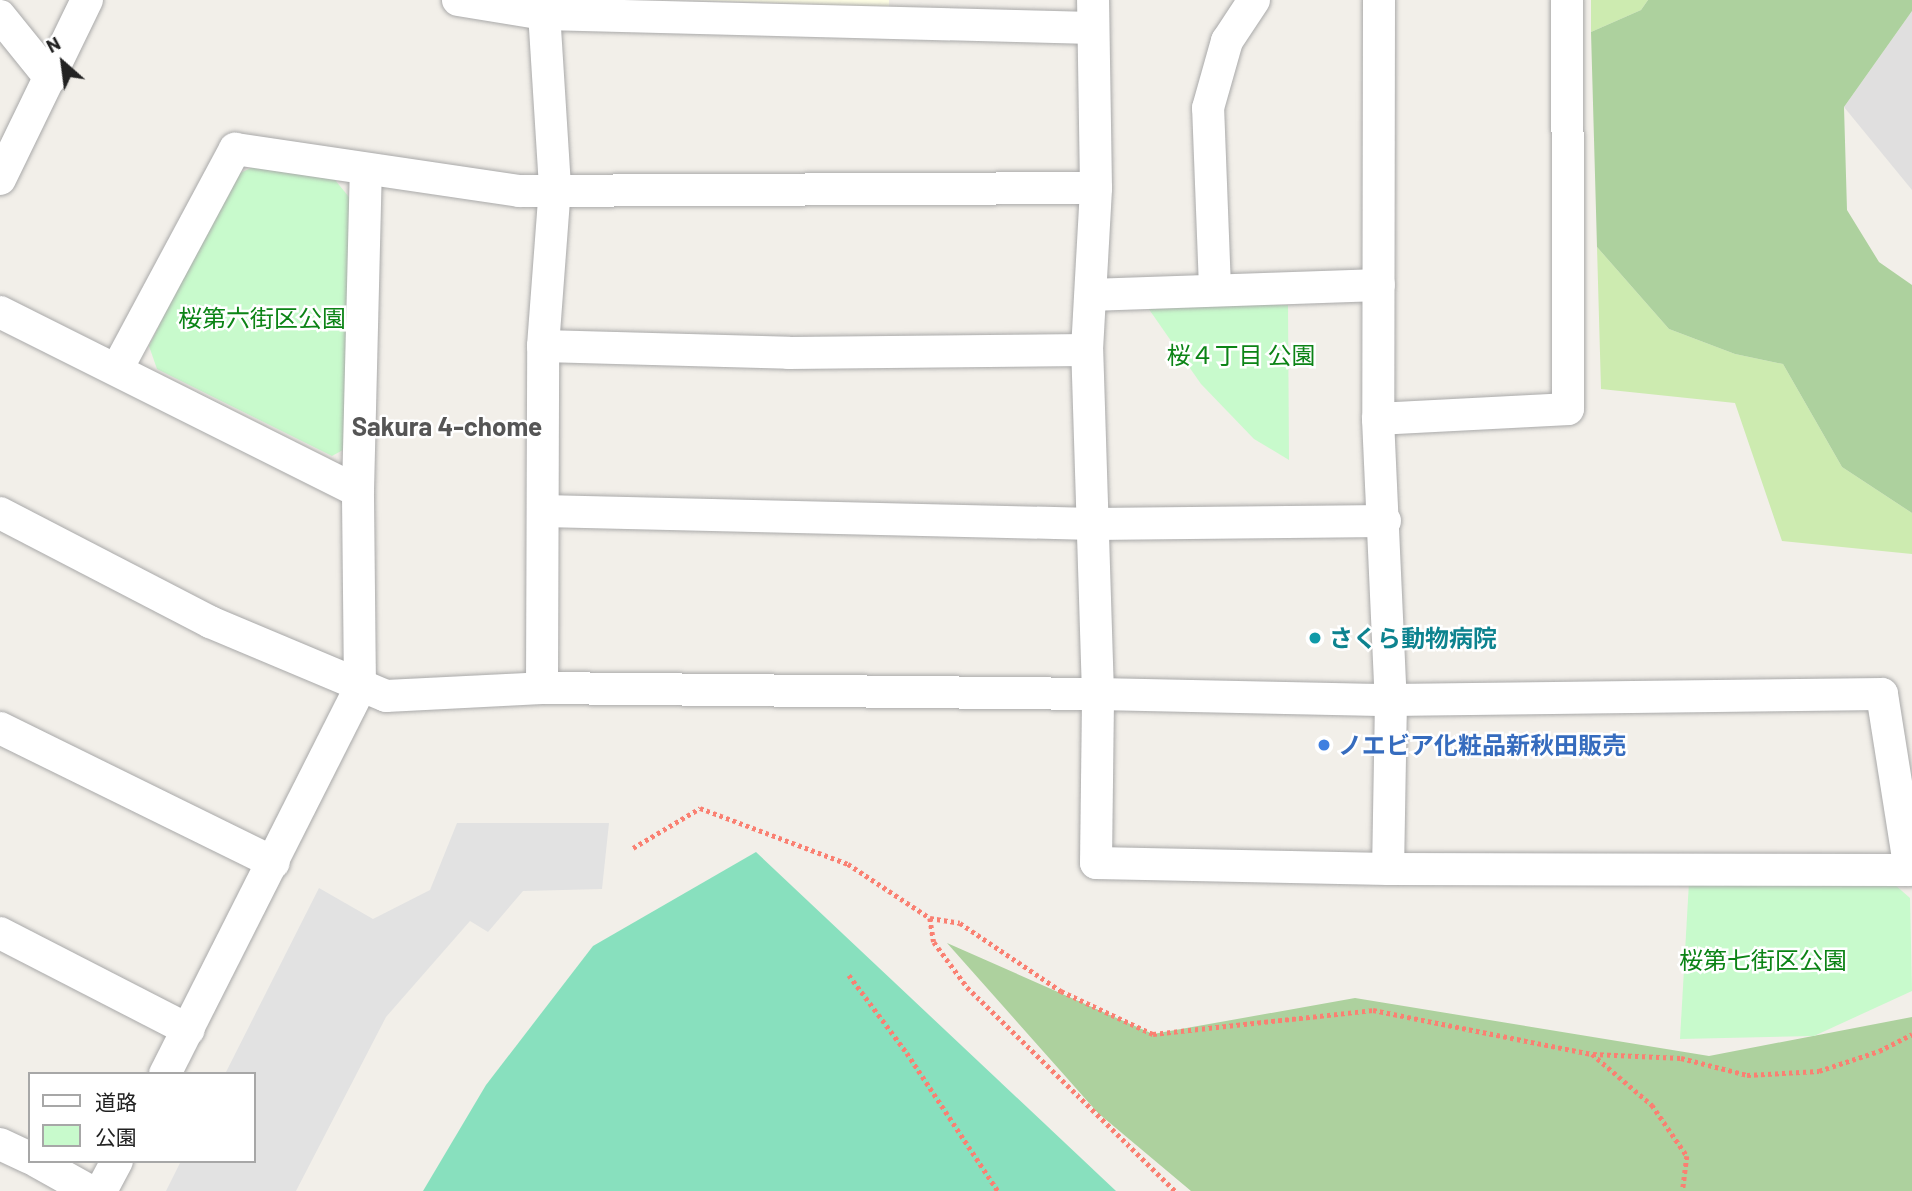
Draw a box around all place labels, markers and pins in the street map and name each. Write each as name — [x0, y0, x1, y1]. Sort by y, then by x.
place label: さくら動物病院 — [1329, 624, 1497, 652]
marker: さくら動物病院 — [1307, 630, 1323, 646]
place label: ノエビア化粧品新秋田販売 — [1338, 731, 1626, 759]
marker: ノエビア化粧品新秋田販売 — [1316, 737, 1332, 753]

